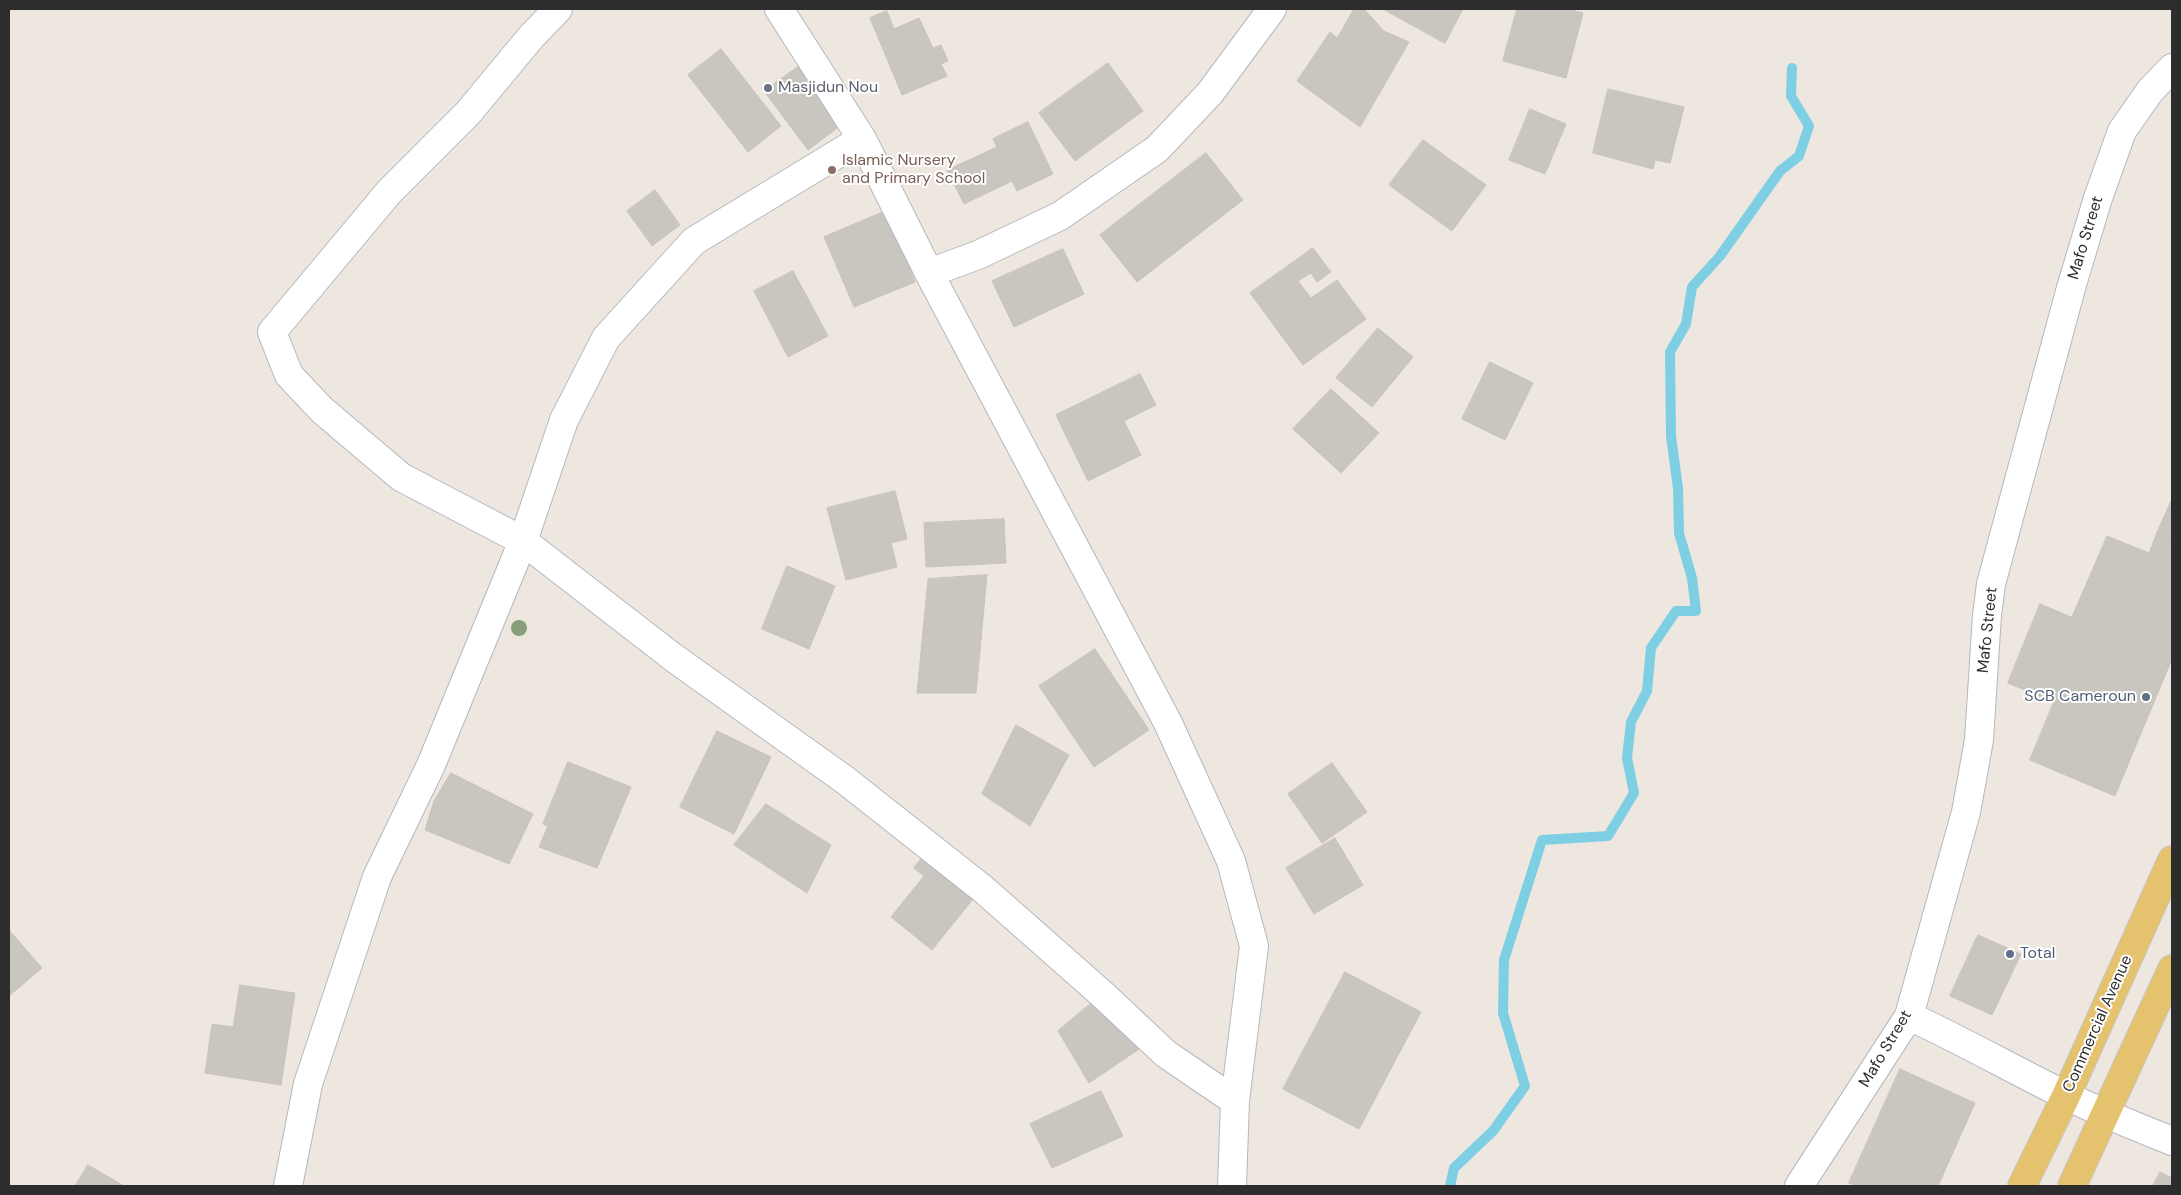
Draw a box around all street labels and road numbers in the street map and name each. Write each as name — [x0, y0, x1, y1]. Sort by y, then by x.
street label: Mafo Street — [2064, 194, 2108, 282]
street label: Mafo Street — [1974, 586, 2002, 674]
street label: Commercial Avenue — [2059, 952, 2137, 1096]
street label: Mafo Street — [1856, 1007, 1916, 1091]

